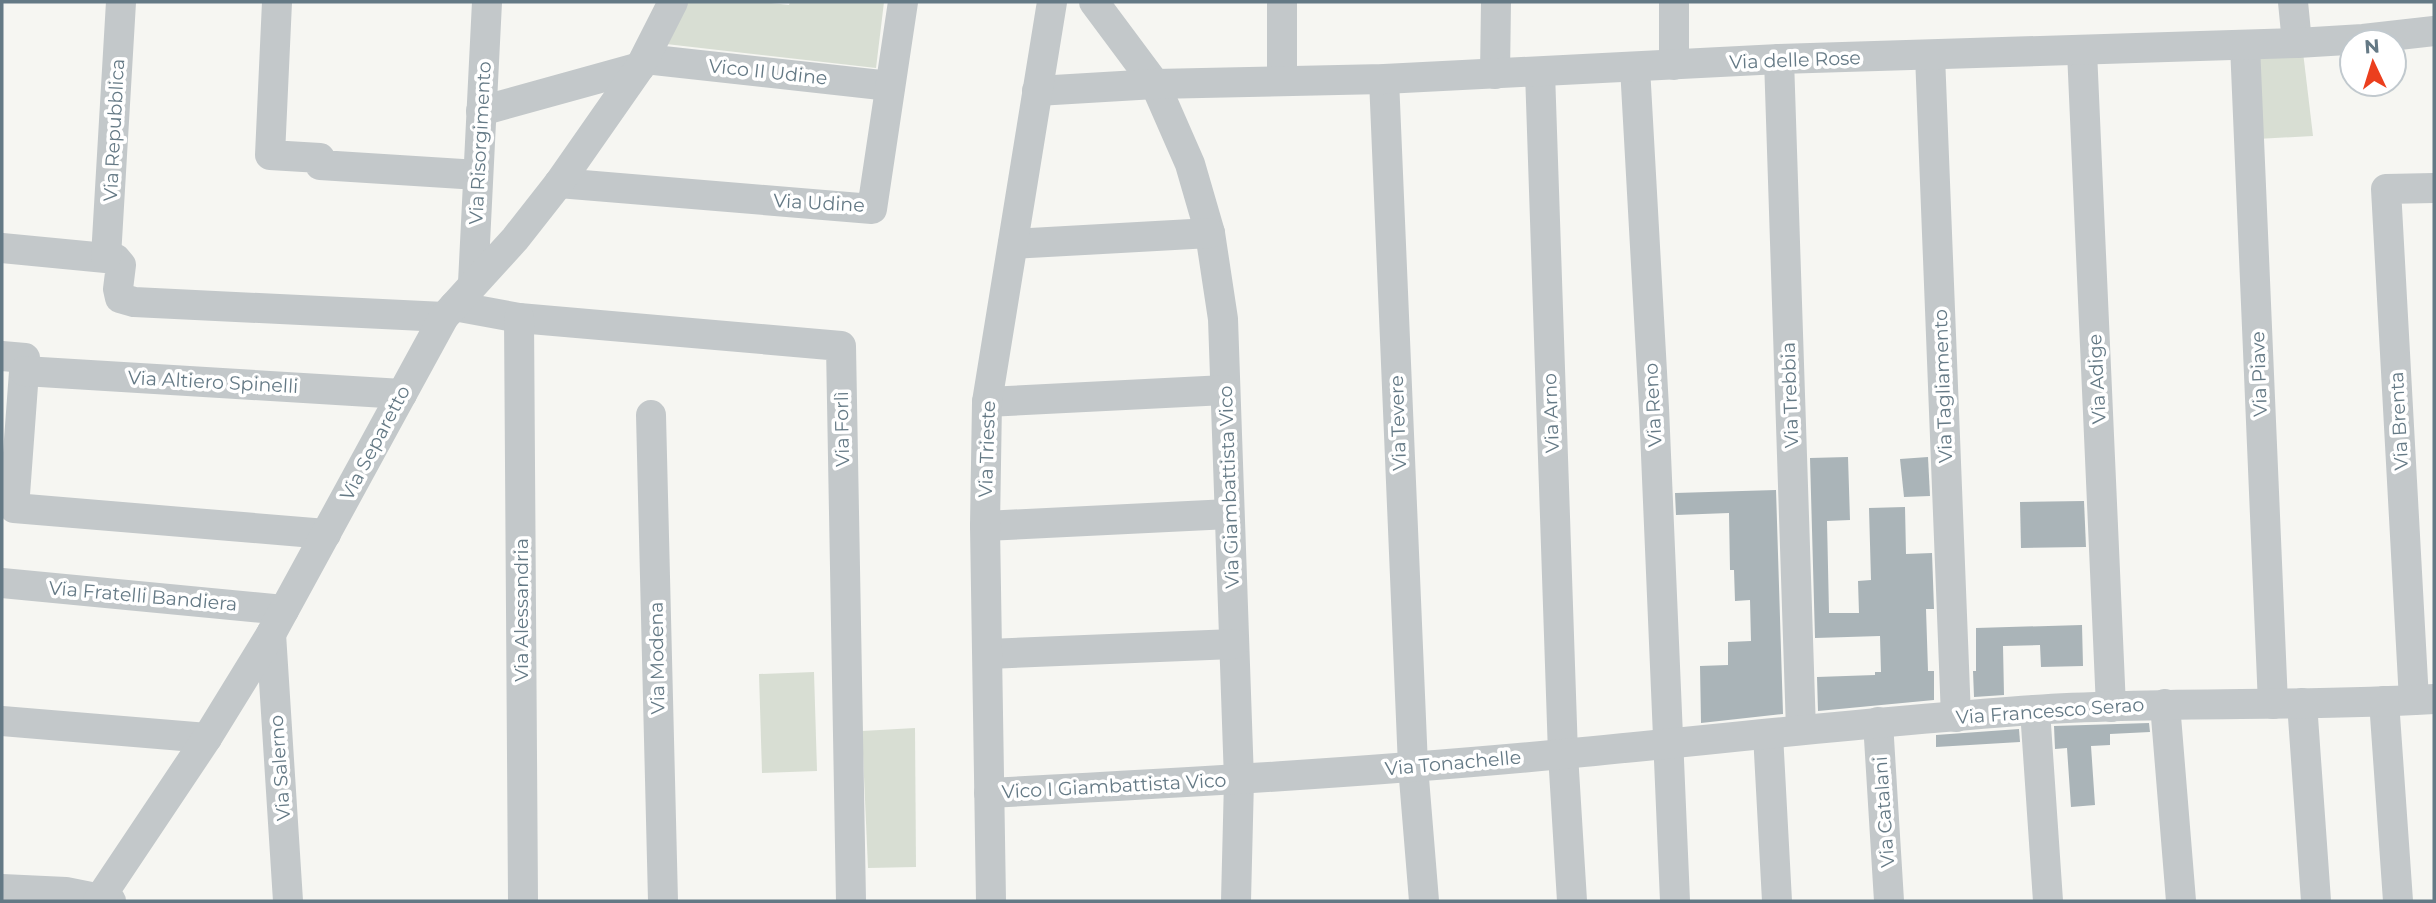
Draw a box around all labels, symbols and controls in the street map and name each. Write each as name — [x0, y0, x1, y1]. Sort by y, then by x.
north arrow — [2338, 28, 2408, 98]
text: N — [2363, 35, 2380, 59]
street label: Via delle Rose — [1729, 46, 1861, 74]
street label: Vico II Udine — [707, 54, 829, 90]
street label: Via Repubblica — [99, 58, 129, 202]
street label: Via Risorgimento — [464, 61, 496, 225]
street label: Via Udine — [773, 189, 865, 217]
street label: Via Tagliamento — [1929, 309, 1957, 463]
street label: Via Piave — [2246, 331, 2272, 417]
street label: Via Adige — [2083, 333, 2111, 425]
street label: Via Trebbia — [1777, 342, 1803, 448]
street label: Via Reno — [1639, 362, 1667, 448]
street label: Via Altiero Spinelli — [127, 366, 299, 398]
street label: Via Brenta — [2385, 371, 2413, 471]
street label: Via Arno — [1538, 373, 1564, 453]
street label: Via Tevere — [1385, 375, 1411, 471]
street label: Via Separetto — [335, 381, 415, 504]
street label: Via Giambattista Vico — [1214, 385, 1244, 589]
street label: Via Forlì — [830, 391, 854, 467]
street label: Via Trieste — [974, 400, 1000, 498]
street label: Via Alessandria — [510, 538, 533, 682]
street label: Via Fratelli Bandiera — [48, 576, 238, 616]
street label: Via Modena — [645, 601, 669, 715]
street label: Via Francesco Serao — [1955, 693, 2145, 729]
street label: Via Salerno — [265, 714, 295, 822]
street label: Via Tonachelle — [1384, 746, 1522, 780]
street label: Via Catalani — [1869, 756, 1899, 868]
street label: Vico I Giambattista Vico — [1001, 769, 1227, 803]

